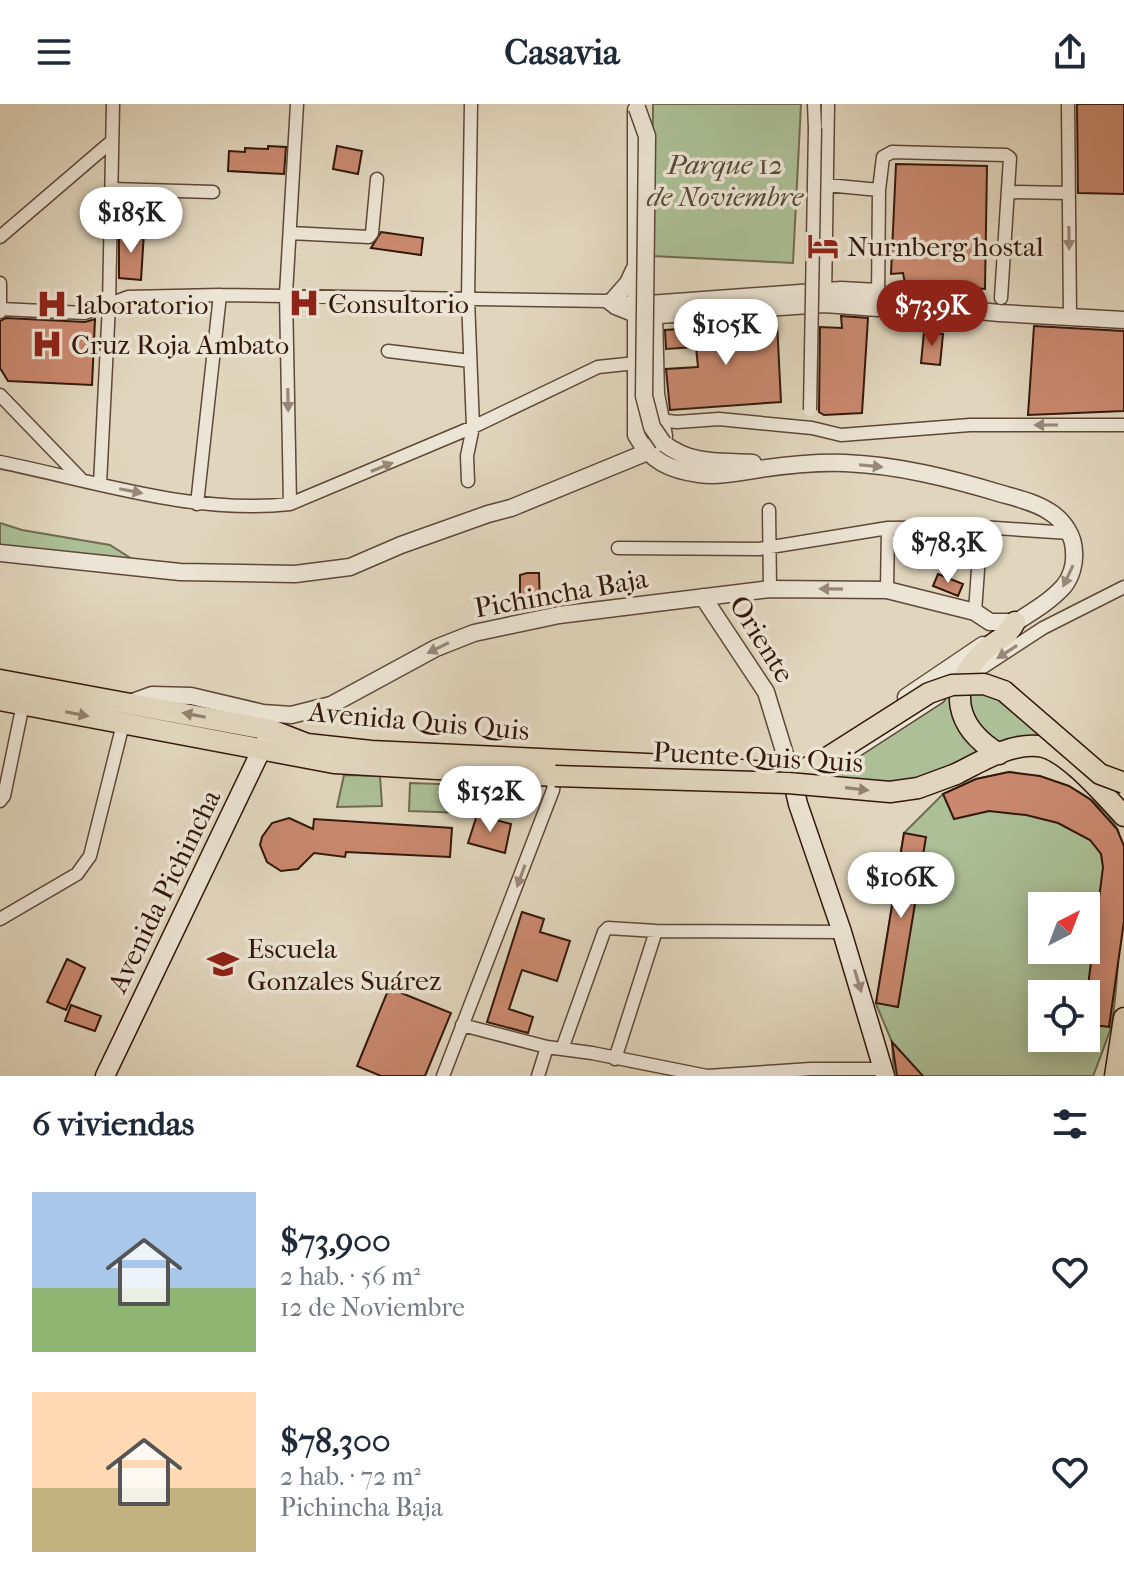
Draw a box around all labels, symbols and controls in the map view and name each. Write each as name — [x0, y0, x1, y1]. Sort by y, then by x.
icon: menu — [32, 30, 76, 74]
icon: share — [1048, 30, 1092, 74]
text: Casavia — [504, 31, 620, 73]
park label: Parque 12 de Noviembre — [647, 148, 804, 213]
pin: $185K — [75, 187, 187, 255]
text: $185K — [98, 197, 164, 228]
one-way arrow — [1062, 226, 1075, 251]
hotel icon: Nurnberg hostal — [806, 229, 840, 263]
place label: Nurnberg hostal — [847, 230, 1044, 263]
pin: $73.9K — [867, 280, 997, 348]
hospital icon: Consultorio — [287, 286, 321, 320]
hospital icon: laboratorio — [35, 287, 69, 321]
place label: Consultorio — [328, 287, 469, 320]
place label: laboratorio — [75, 288, 208, 321]
text: $73.9K — [895, 290, 969, 321]
pin: $105K — [670, 299, 782, 367]
text: $105K — [692, 309, 760, 340]
hospital icon: Cruz Roja Ambato — [30, 327, 64, 361]
place label: Cruz Roja Ambato — [71, 328, 289, 361]
one-way arrow — [282, 388, 294, 413]
one-way arrow — [1033, 419, 1058, 431]
one-way arrow — [859, 459, 884, 472]
one-way arrow — [370, 460, 394, 473]
one-way arrow — [119, 485, 144, 497]
pin: $78.3K — [883, 517, 1013, 585]
text: $78.3K — [911, 527, 985, 558]
street label: Pichincha Baja — [472, 561, 651, 624]
one-way arrow — [1061, 564, 1075, 587]
one-way arrow — [818, 583, 843, 595]
street label: Oriente — [723, 590, 801, 689]
one-way arrow — [426, 641, 450, 655]
one-way arrow — [996, 644, 1018, 658]
street label: Avenida Quis Quis — [306, 695, 531, 747]
one-way arrow — [64, 709, 89, 721]
one-way arrow — [181, 709, 206, 721]
street label: Puente Quis Quis — [652, 735, 864, 779]
pin: $152K — [434, 766, 546, 834]
text: $152K — [457, 776, 524, 807]
street label: Avenida Pichincha — [100, 783, 228, 999]
one-way arrow — [845, 783, 870, 796]
pin: $106K — [845, 852, 957, 920]
text: $106K — [866, 862, 936, 893]
one-way arrow — [514, 864, 527, 888]
north arrow — [1028, 892, 1100, 964]
map controls — [1028, 892, 1100, 1052]
place label: Escuela Gonzales Suárez — [247, 932, 441, 997]
school or university icon: Escuela Gonzales Suárez — [206, 947, 240, 981]
one-way arrow — [852, 970, 865, 994]
button: locate — [1028, 980, 1100, 1052]
icon: filters — [1048, 1102, 1092, 1146]
text: 6 viviendas — [32, 1104, 194, 1144]
text: $73,900 — [280, 1221, 391, 1261]
icon: home — [96, 1224, 192, 1320]
icon: heart — [1048, 1250, 1092, 1294]
text: 2 hab. · 56 m² — [280, 1261, 420, 1292]
text: 12 de Noviembre — [280, 1292, 465, 1323]
text: $78,300 — [280, 1421, 391, 1461]
icon: home — [96, 1424, 192, 1520]
icon: heart — [1048, 1450, 1092, 1494]
text: 2 hab. · 72 m² — [280, 1461, 421, 1492]
text: Pichincha Baja — [280, 1492, 443, 1523]

